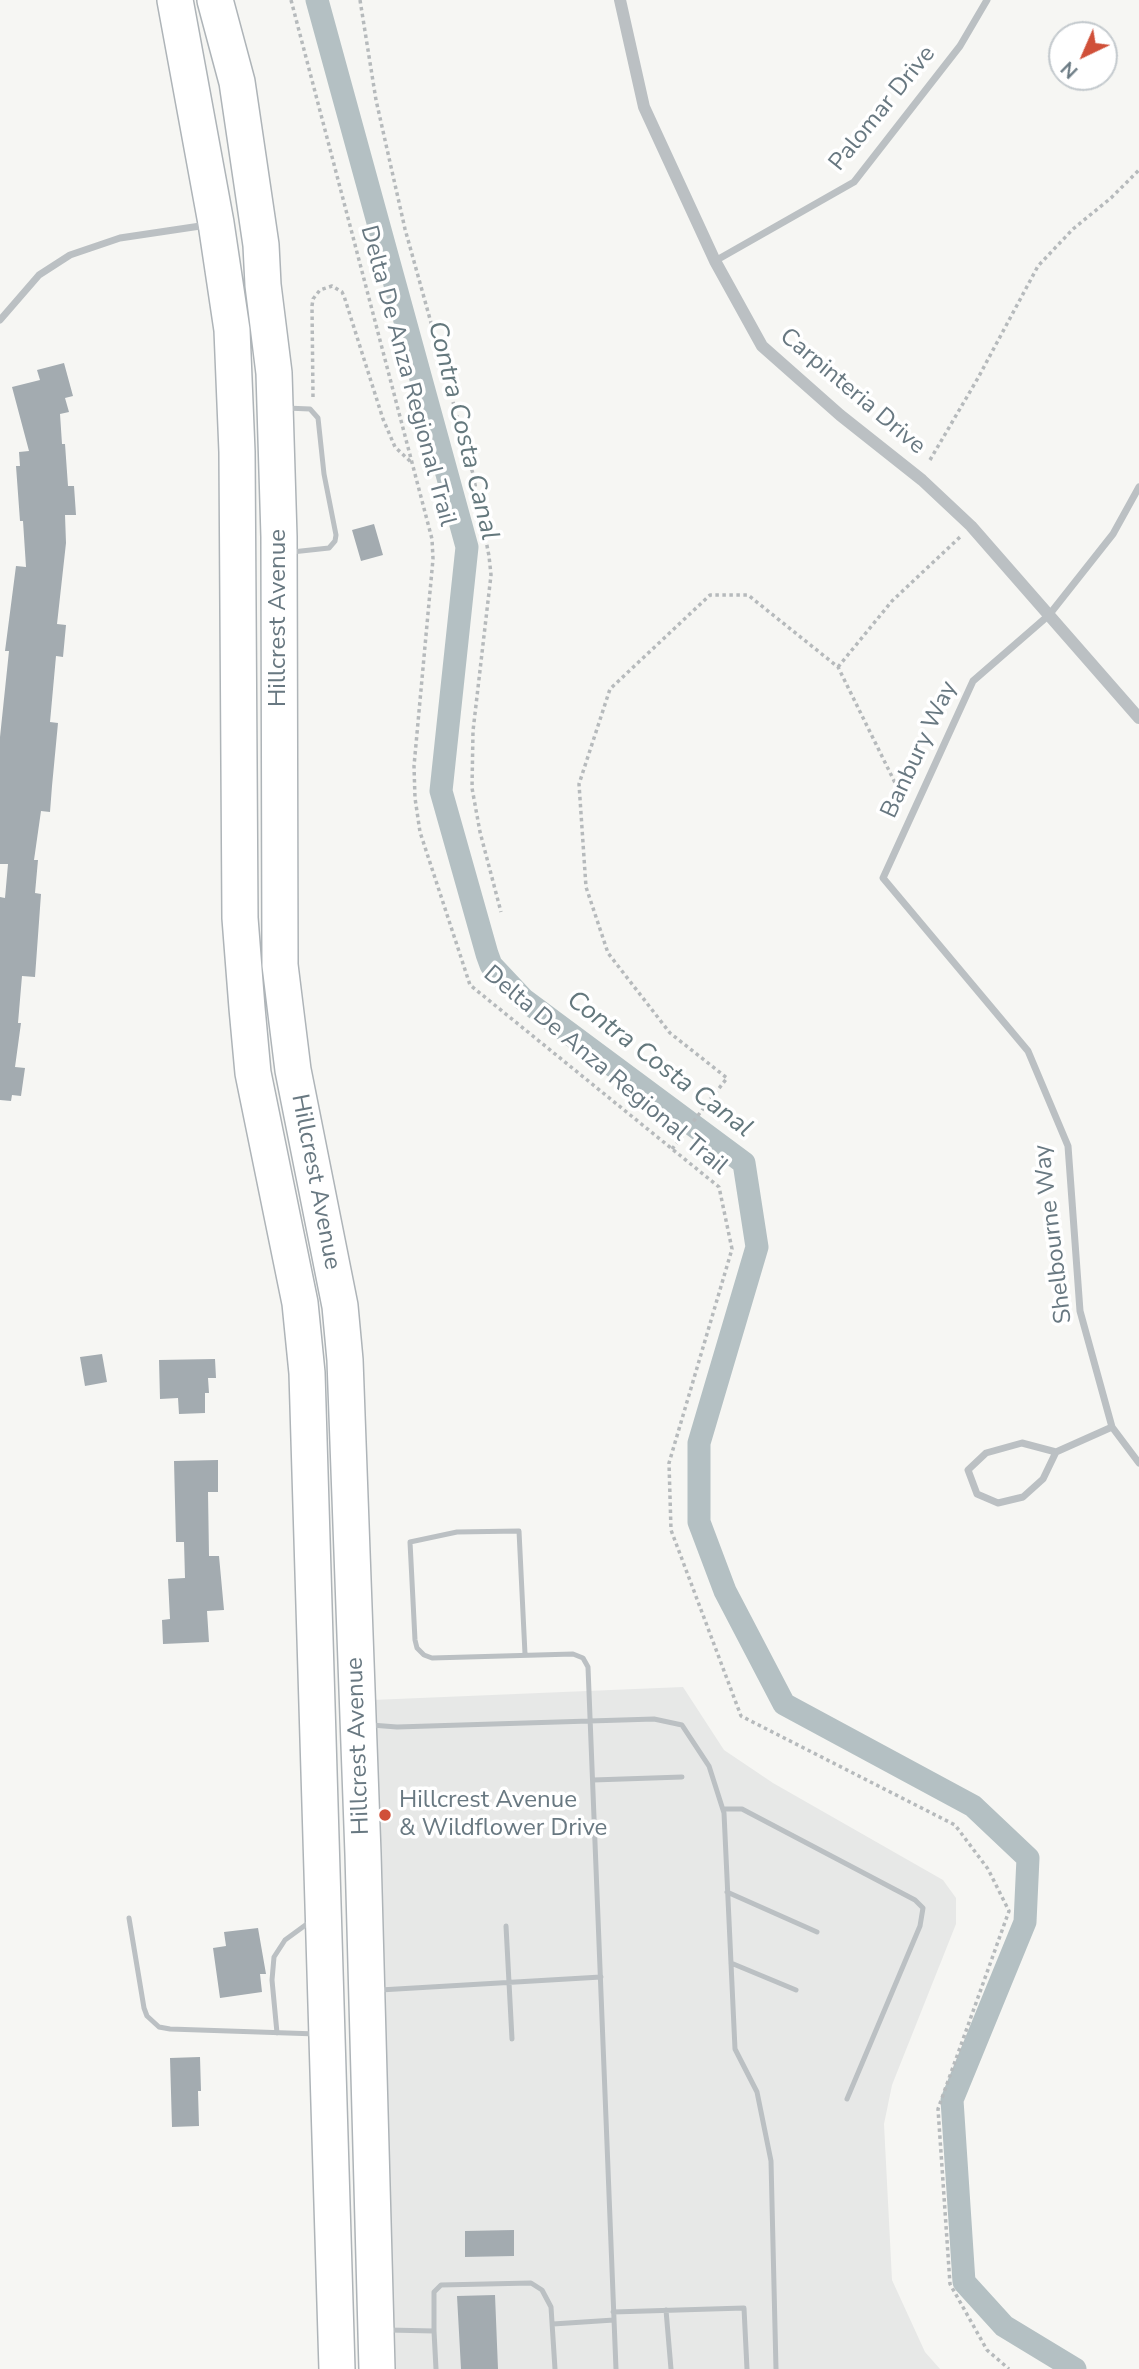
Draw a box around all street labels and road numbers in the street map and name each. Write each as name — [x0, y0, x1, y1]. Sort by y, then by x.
street label: Palomar Drive — [824, 41, 942, 177]
street label: Delta De Anza Regional Trail — [353, 222, 461, 530]
street label: Carpinteria Drive — [773, 323, 931, 461]
street label: Hillcrest Avenue — [265, 529, 293, 707]
street label: Banbury Way — [876, 677, 964, 823]
street label: Delta De Anza Regional Trail — [477, 960, 733, 1182]
street label: Hillcrest Avenue — [284, 1092, 346, 1272]
street label: Shelbourne Way — [1029, 1143, 1079, 1325]
street label: Hillcrest Avenue — [342, 1657, 376, 1835]

